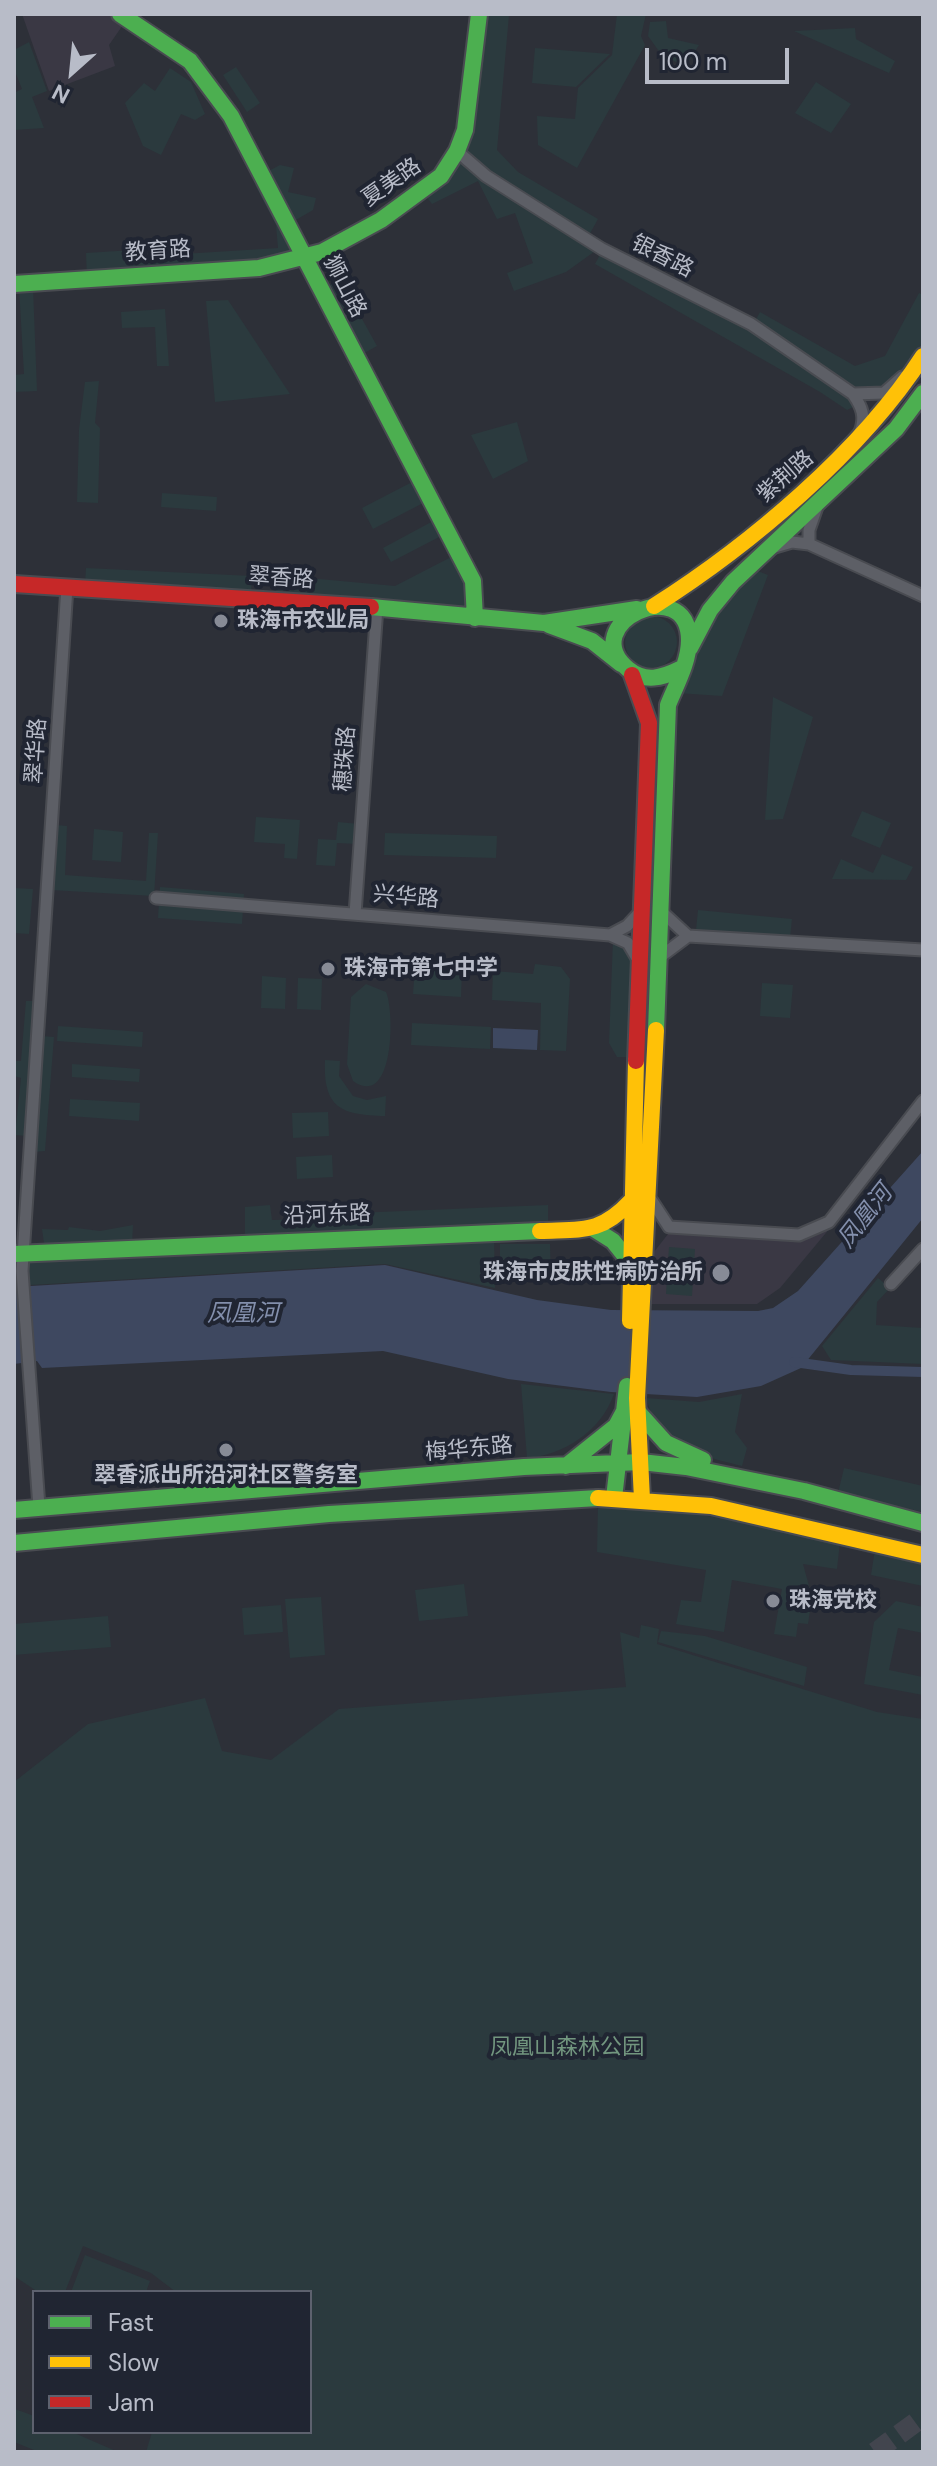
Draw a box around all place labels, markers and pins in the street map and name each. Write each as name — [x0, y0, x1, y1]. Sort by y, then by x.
place label: 珠海市农业局 — [237, 608, 369, 634]
marker: 珠海市农业局 — [212, 612, 230, 630]
place label: 珠海市第七中学 — [344, 956, 498, 982]
marker: 珠海市第七中学 — [319, 960, 337, 978]
place label: 珠海市皮肤性病防治所 — [483, 1260, 703, 1286]
marker: 珠海市皮肤性病防治所 — [710, 1262, 732, 1284]
marker: 翠香派出所沿河社区警务室 — [217, 1441, 235, 1459]
place label: 翠香派出所沿河社区警务室 — [94, 1463, 358, 1489]
place label: 珠海党校 — [789, 1588, 877, 1614]
marker: 珠海党校 — [764, 1592, 782, 1610]

